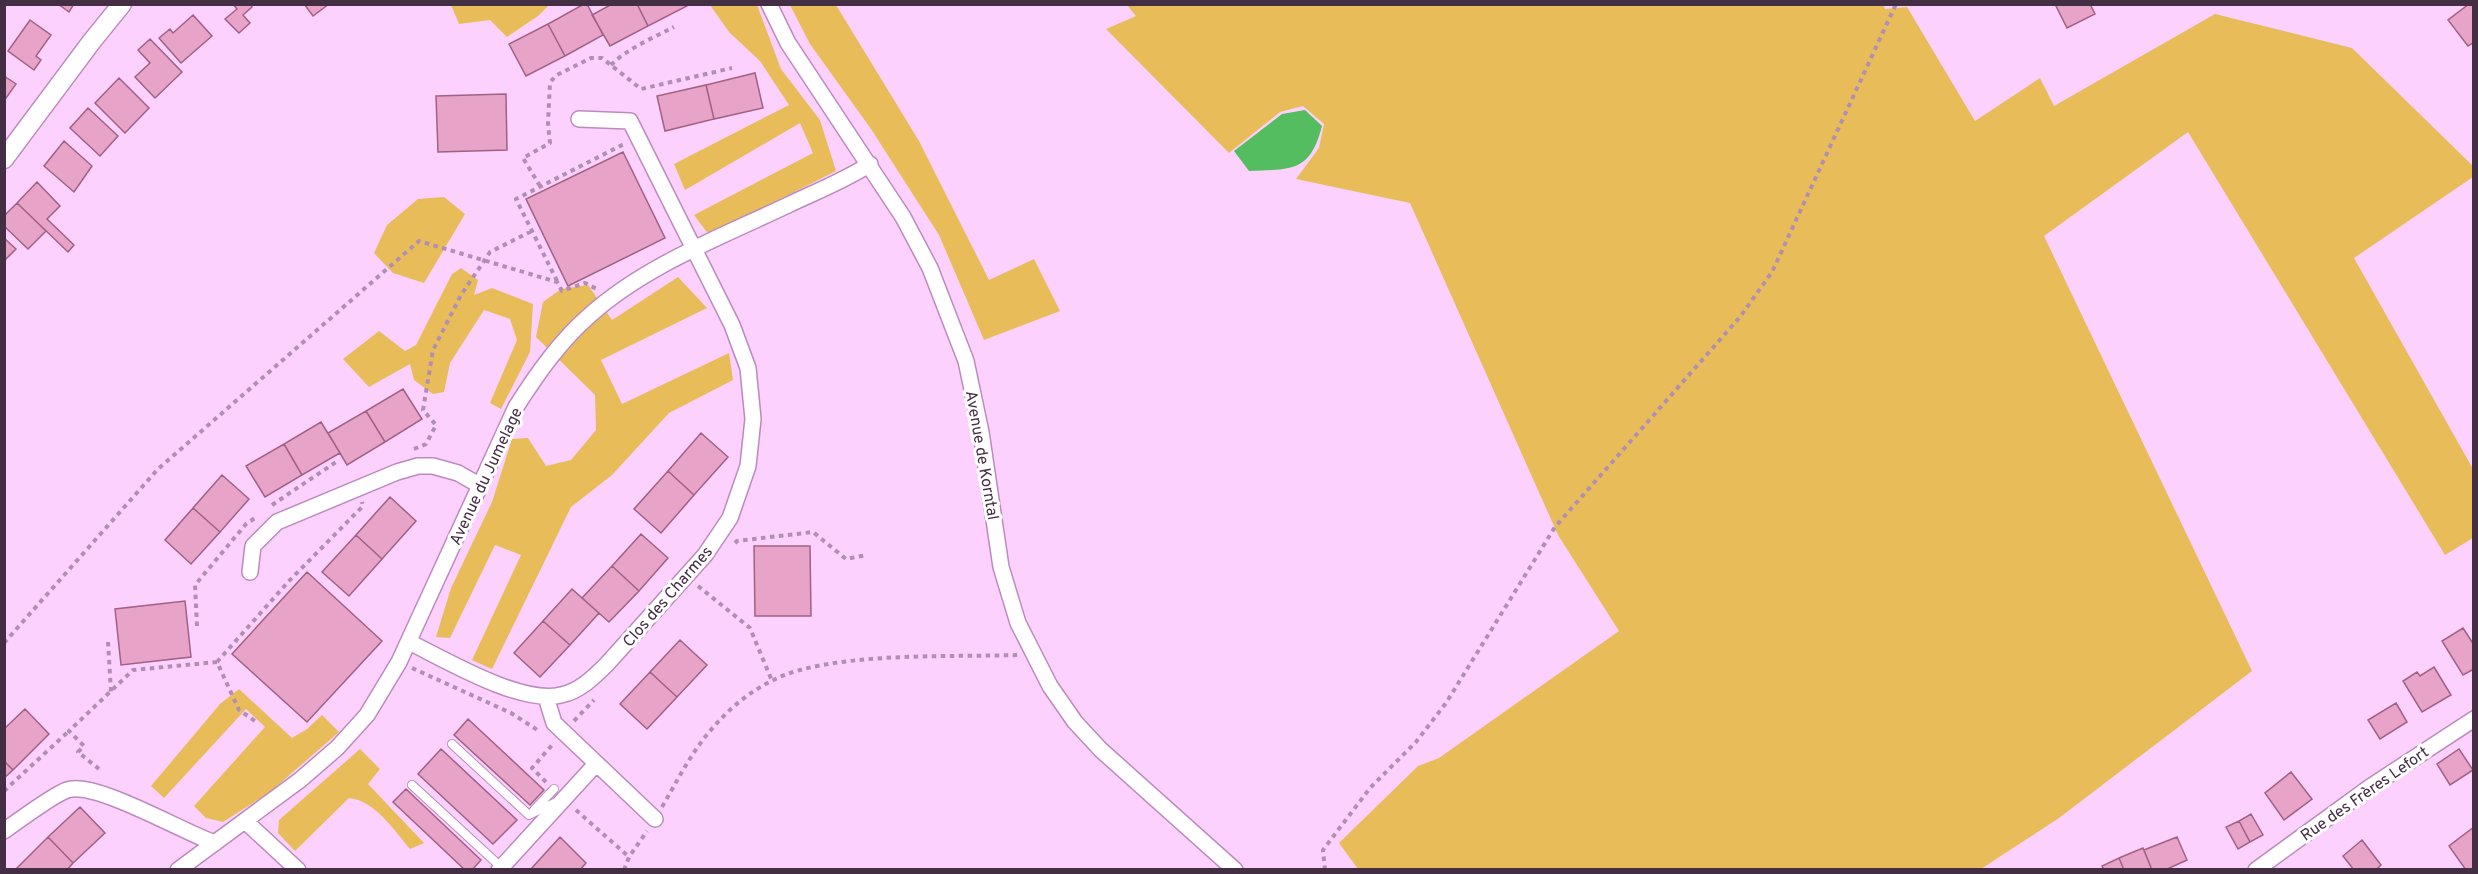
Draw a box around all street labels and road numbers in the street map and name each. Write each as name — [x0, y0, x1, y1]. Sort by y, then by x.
street label: Avenue de Korntal — [960, 389, 1002, 522]
street label: Avenue du Jumelage — [446, 405, 527, 549]
street label: Clos des Charmes — [619, 543, 718, 652]
street label: Rue des Frères Lefort — [2297, 743, 2433, 846]

